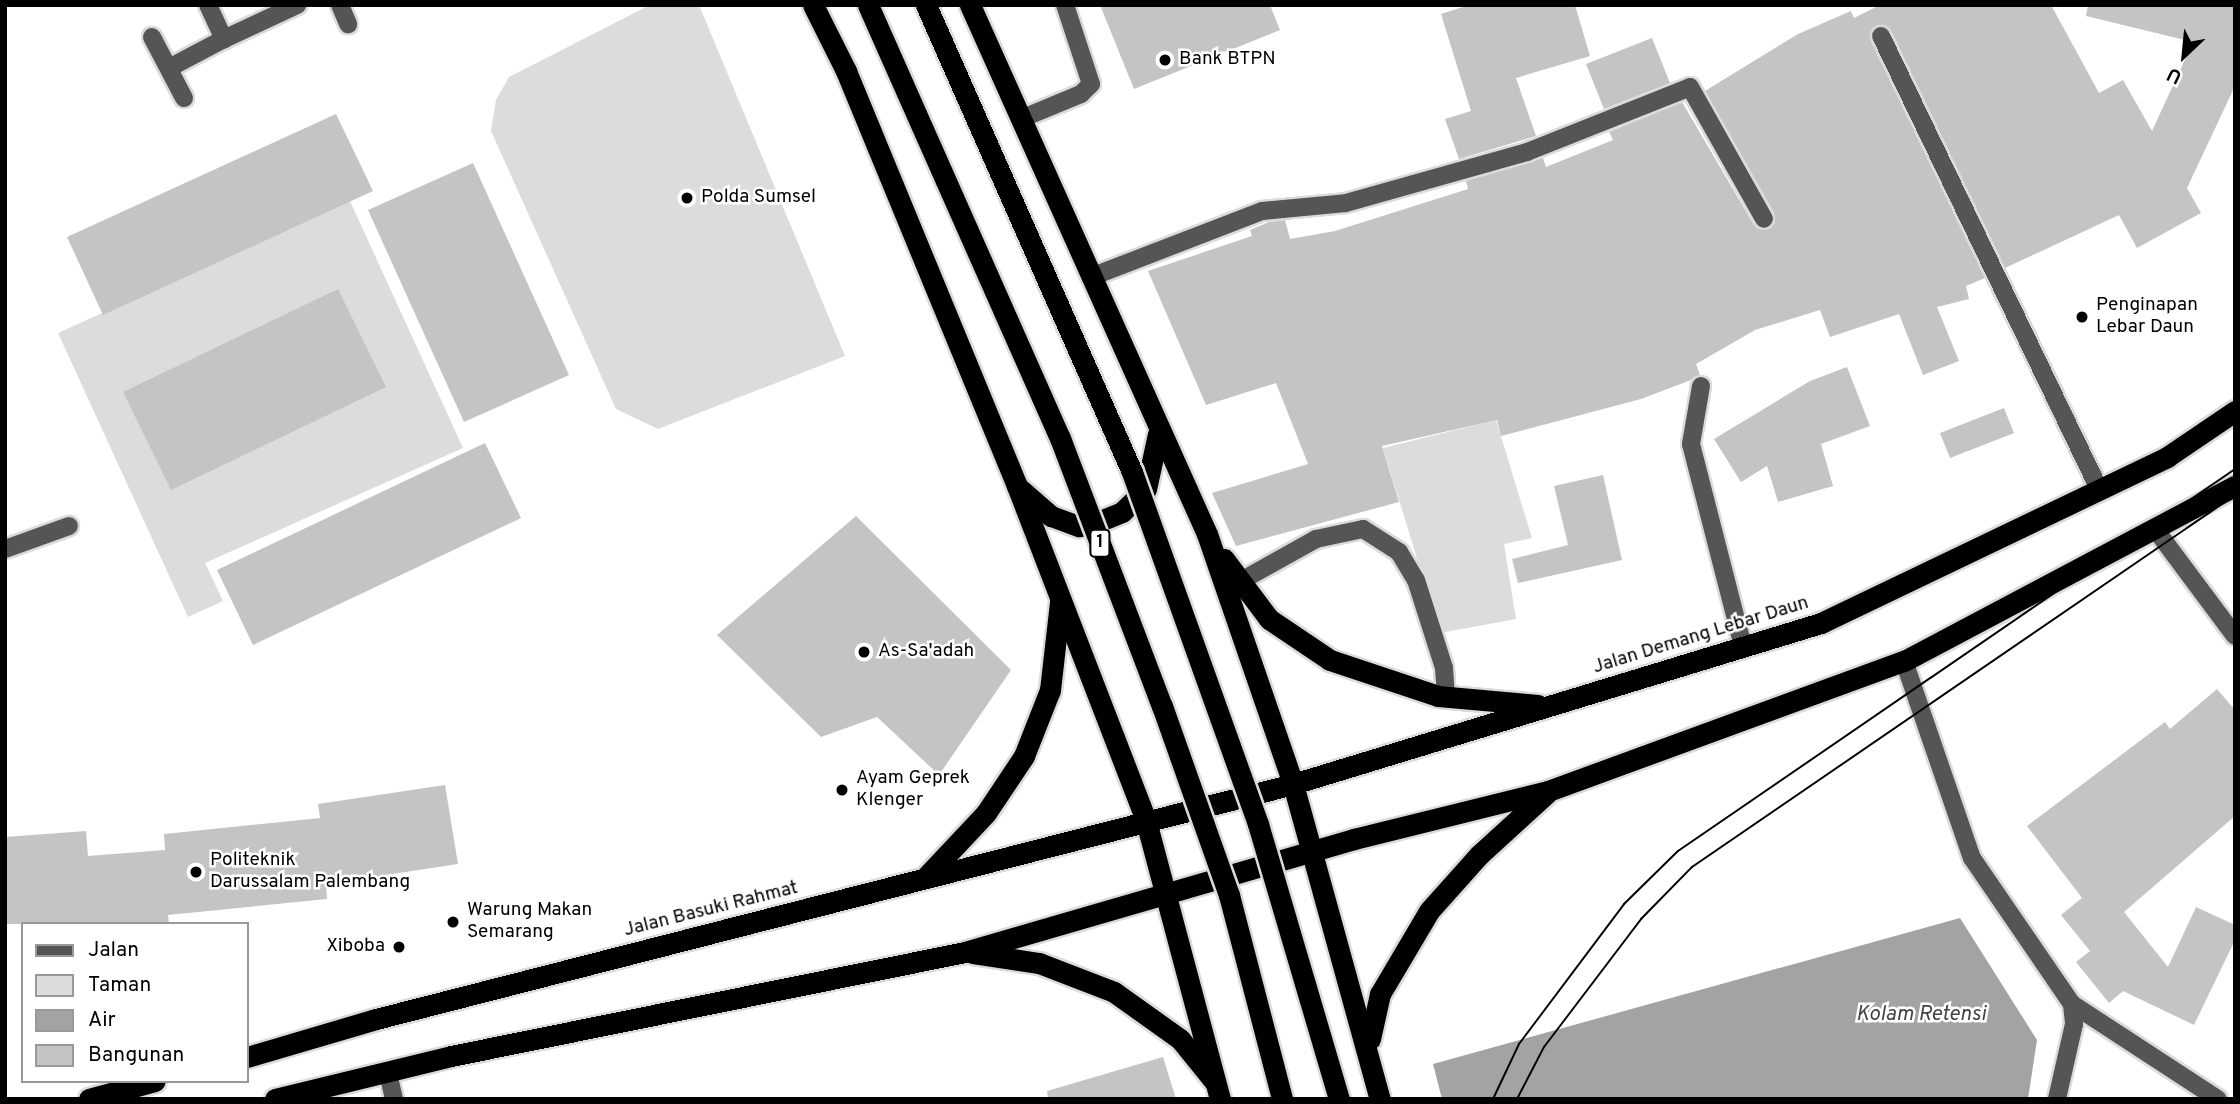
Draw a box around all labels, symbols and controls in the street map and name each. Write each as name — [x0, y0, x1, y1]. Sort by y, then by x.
north arrow — [2149, 21, 2219, 91]
place label: Bank BTPN — [1179, 49, 1276, 71]
marker: Bank BTPN — [1157, 52, 1173, 68]
text: U — [2163, 61, 2186, 89]
place label: Polda Sumsel — [701, 187, 816, 209]
marker: Polda Sumsel — [679, 190, 695, 206]
place label: Penginapan Lebar Daun — [2096, 295, 2198, 339]
marker: Penginapan Lebar Daun — [2074, 309, 2090, 325]
road number: 1 — [1088, 528, 1112, 558]
street label: Jalan Demang Lebar Daun — [1590, 592, 1812, 680]
place label: As-Sa'adah — [878, 641, 974, 663]
marker: As-Sa'adah — [856, 644, 872, 660]
place label: Ayam Geprek Klenger — [856, 768, 970, 812]
marker: Ayam Geprek Klenger — [834, 782, 850, 798]
place label: Politeknik Darussalam Palembang — [210, 850, 410, 894]
marker: Politeknik Darussalam Palembang — [188, 864, 204, 880]
street label: Jalan Basuki Rahmat — [622, 877, 800, 943]
place label: Warung Makan Semarang — [467, 900, 592, 944]
marker: Warung Makan Semarang — [445, 914, 461, 930]
legend — [21, 922, 248, 1083]
place label: Xiboba — [327, 936, 385, 958]
text: Jalan — [88, 937, 139, 964]
marker: Xiboba — [391, 939, 407, 955]
text: Taman — [88, 972, 151, 999]
water label: Kolam Retensi — [1856, 1002, 1986, 1028]
text: Air — [88, 1007, 116, 1034]
text: Bangunan — [88, 1042, 184, 1069]

